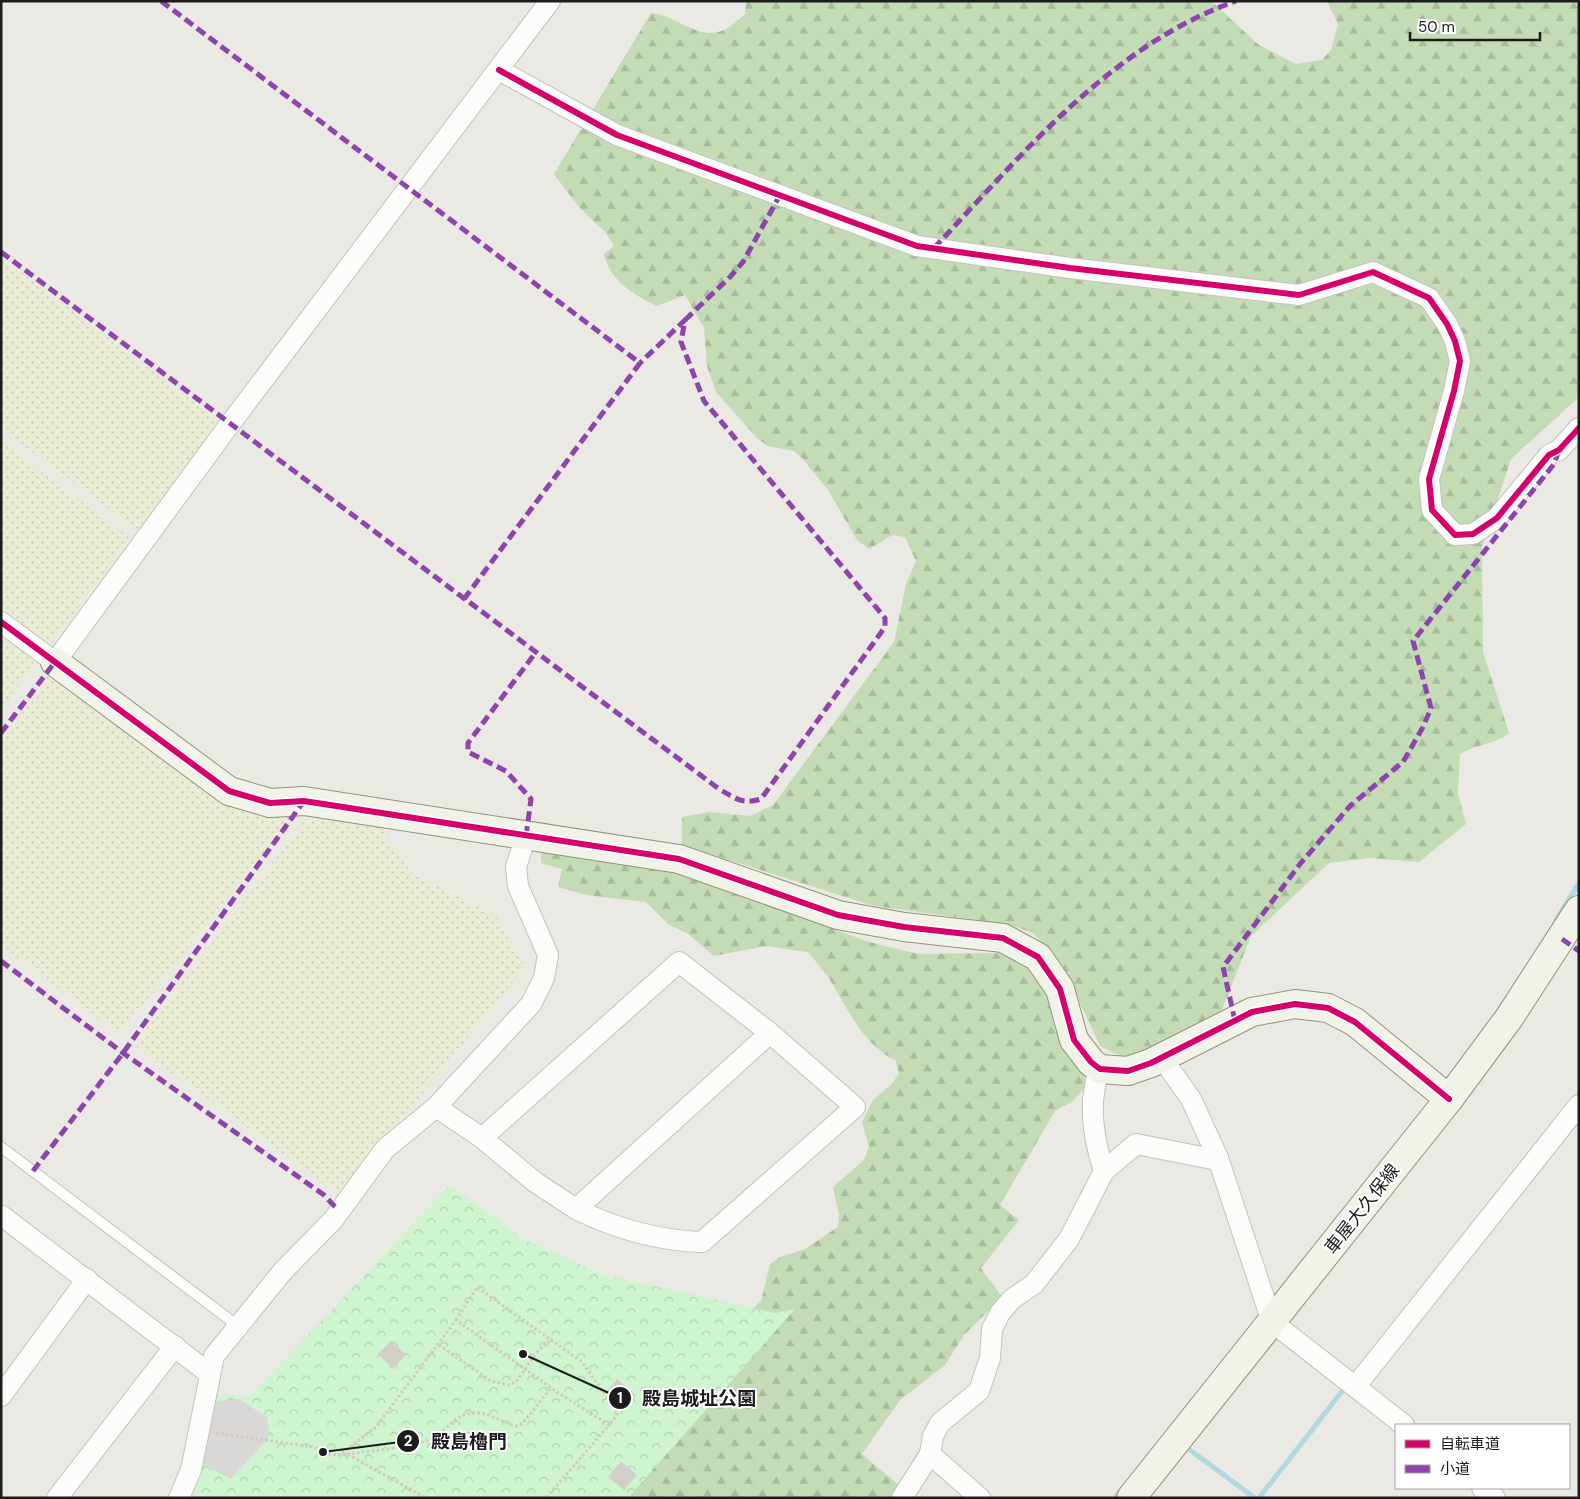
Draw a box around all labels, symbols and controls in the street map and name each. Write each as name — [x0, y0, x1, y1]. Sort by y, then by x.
scale bar — [1410, 10, 1540, 42]
text: 50 m — [1418, 17, 1455, 37]
street label: 車屋大久保線 — [1319, 1159, 1405, 1259]
callout: 殿島城址公園 — [607, 1381, 766, 1415]
text: 殿島城址公園 — [642, 1386, 756, 1411]
text: 1 — [617, 1388, 623, 1408]
callout: 殿島櫓門 — [396, 1424, 517, 1458]
legend — [1395, 1424, 1570, 1489]
text: 殿島櫓門 — [431, 1429, 507, 1454]
text: 2 — [404, 1431, 413, 1451]
text: 自転車道 — [1440, 1434, 1500, 1454]
text: 小道 — [1440, 1459, 1470, 1479]

